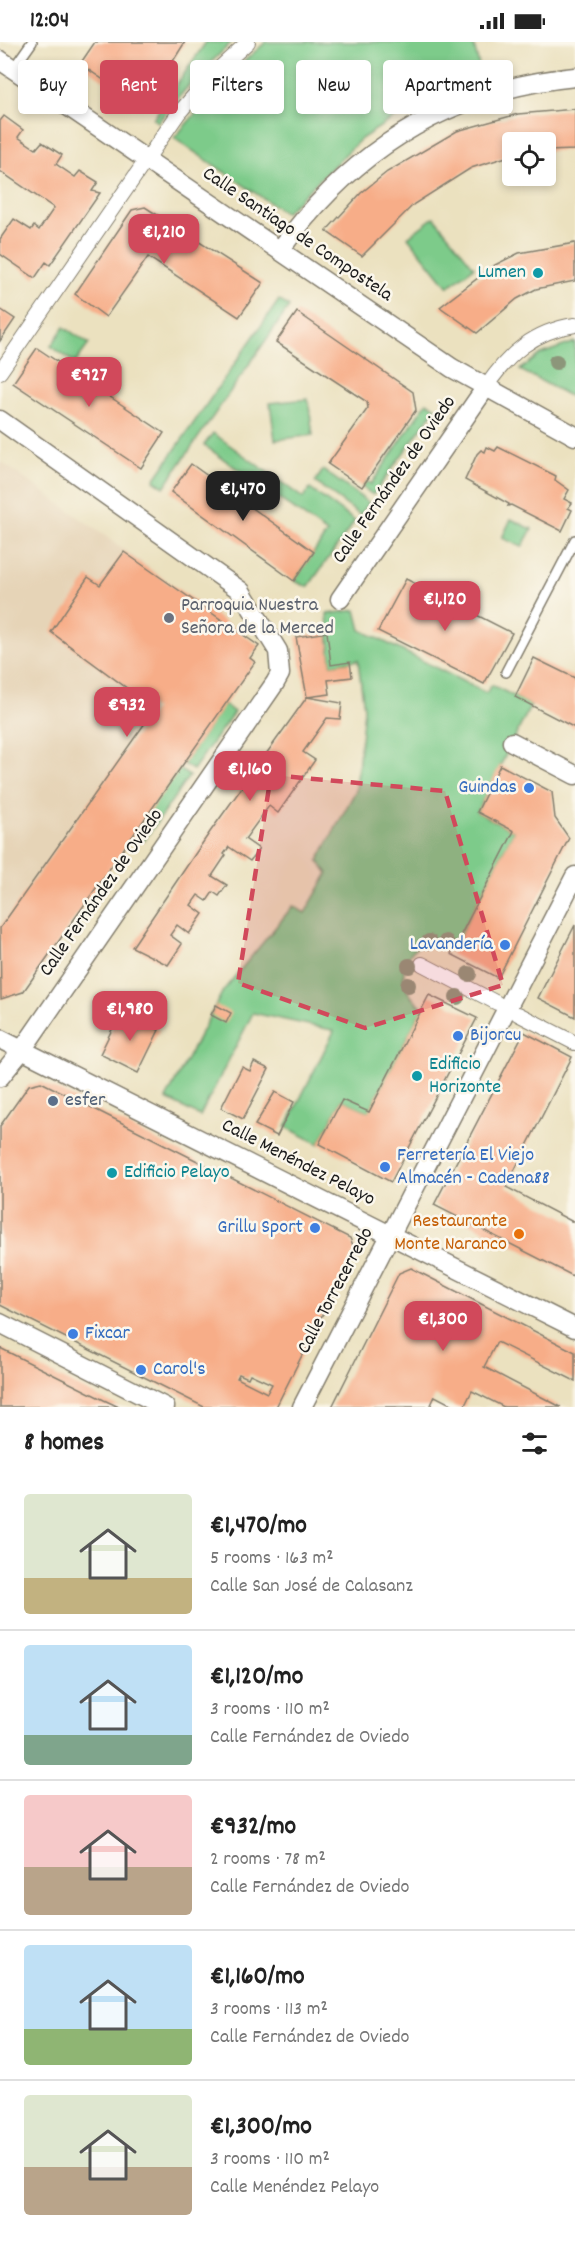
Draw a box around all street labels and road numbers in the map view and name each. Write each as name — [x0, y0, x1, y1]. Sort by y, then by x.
street label: Calle Santiago de Compostela — [196, 161, 398, 310]
street label: Calle Fernández de Oviedo — [326, 390, 464, 570]
street label: Calle Fernández de Oviedo — [33, 803, 171, 983]
street label: Calle Menéndez Pelayo — [216, 1112, 380, 1214]
street label: Calle Torrecerredo — [291, 1223, 381, 1359]

